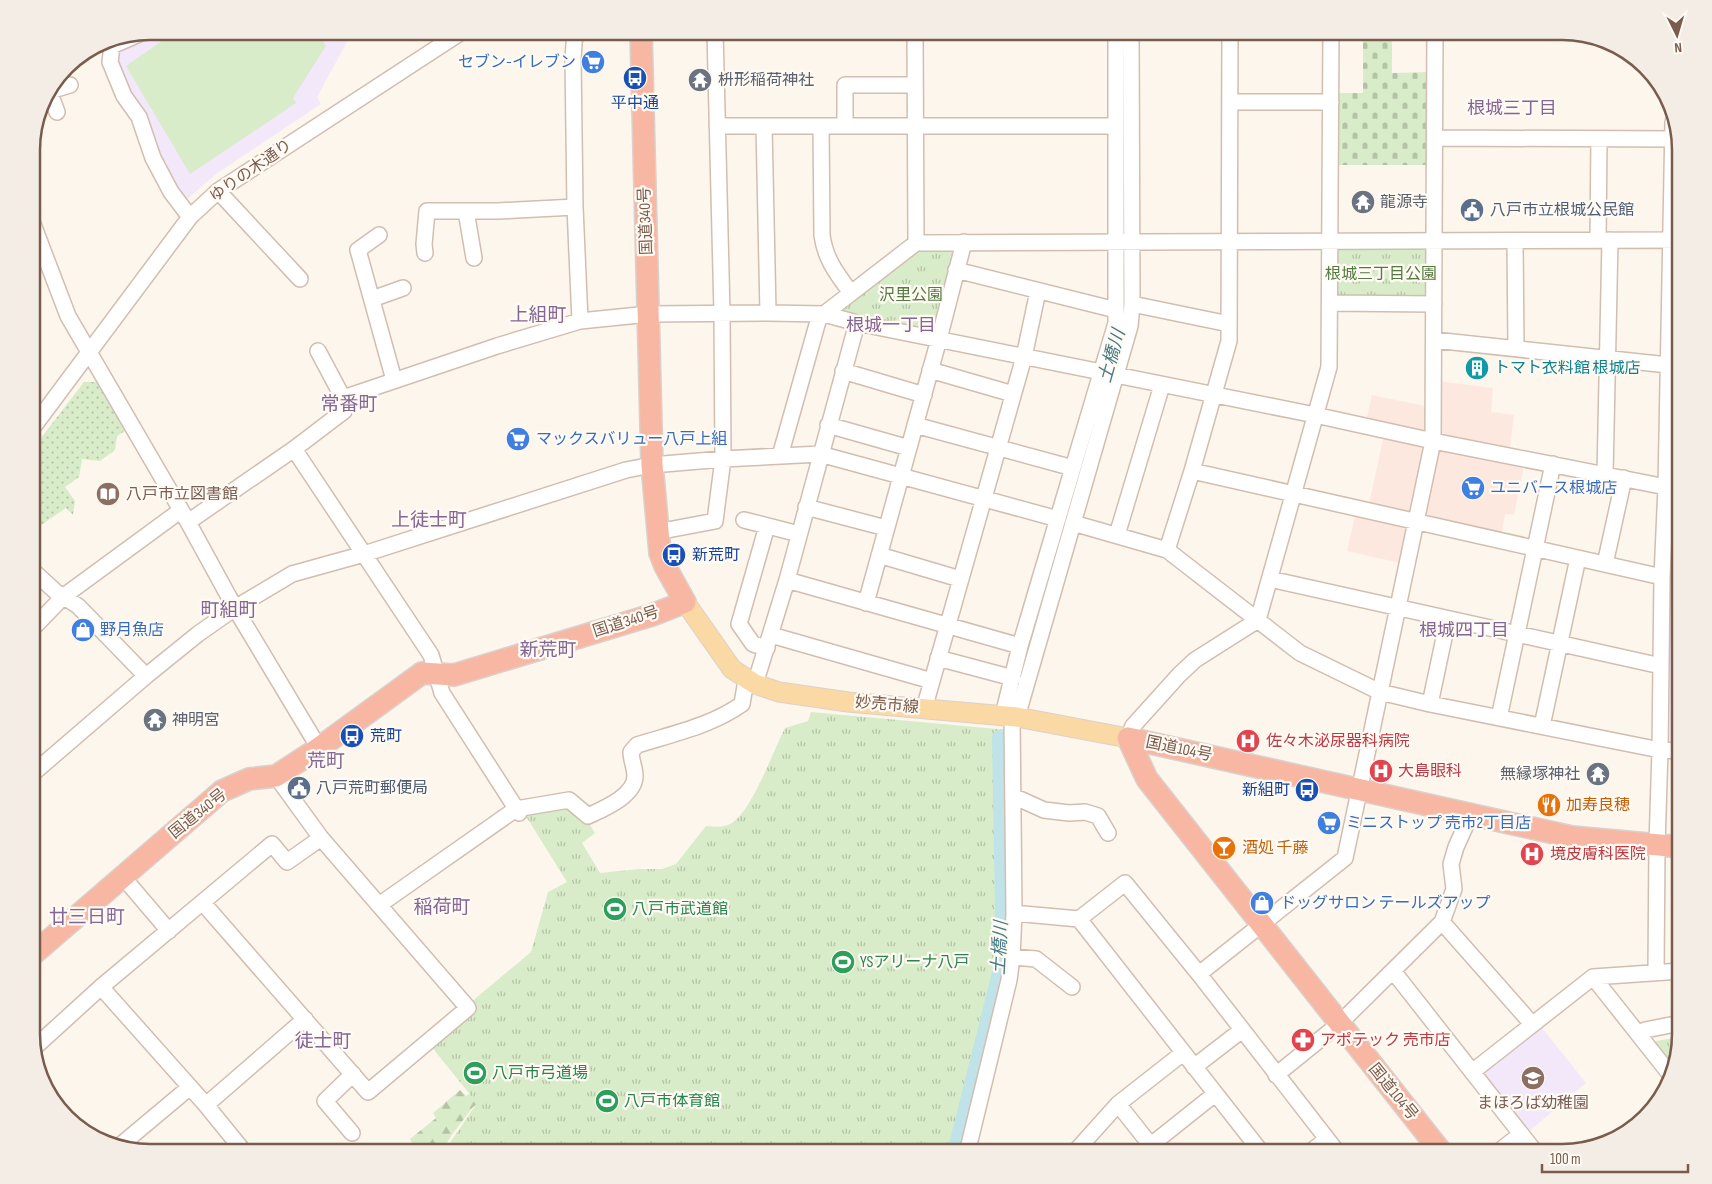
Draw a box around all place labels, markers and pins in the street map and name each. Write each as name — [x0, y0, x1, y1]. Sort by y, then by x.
supermarket icon: セブン-イレブン — [580, 49, 606, 75]
place label: セブン-イレブン — [458, 53, 576, 72]
bus stop icon: 平中通 — [622, 65, 648, 91]
temple icon: 枡形稲荷神社 — [687, 67, 713, 93]
place label: 枡形稲荷神社 — [718, 71, 814, 90]
place label: 平中通 — [611, 94, 659, 113]
temple icon: 龍源寺 — [1350, 189, 1376, 215]
place label: 龍源寺 — [1380, 193, 1428, 212]
public building icon: 八戸市立根城公民館 — [1459, 197, 1485, 223]
place label: 八戸市立根城公民館 — [1490, 201, 1634, 220]
building icon: トマト衣料館 根城店 — [1464, 355, 1490, 381]
place label: トマト衣料館 根城店 — [1494, 359, 1641, 378]
supermarket icon: マックスバリュー八戸上組 — [505, 426, 531, 452]
place label: マックスバリュー八戸上組 — [536, 430, 728, 449]
supermarket icon: ユニバース根城店 — [1460, 475, 1486, 501]
place label: ユニバース根城店 — [1490, 479, 1617, 498]
library icon: 八戸市立図書館 — [95, 481, 121, 507]
place label: 八戸市立図書館 — [126, 485, 238, 504]
bus stop icon: 新荒町 — [661, 542, 687, 568]
place label: 新荒町 — [692, 546, 740, 565]
shop icon: 野月魚店 — [70, 617, 96, 643]
place label: 野月魚店 — [100, 620, 164, 640]
temple icon: 神明宮 — [142, 707, 168, 733]
place label: 神明宮 — [172, 711, 220, 730]
bus stop icon: 荒町 — [339, 723, 365, 749]
place label: 荒町 — [370, 727, 402, 746]
hospital icon: 佐々木泌尿器科病院 — [1235, 728, 1261, 754]
place label: 佐々木泌尿器科病院 — [1266, 732, 1410, 751]
hospital icon: 大島眼科 — [1368, 758, 1394, 784]
temple icon: 無縁塚神社 — [1585, 761, 1611, 787]
place label: 大島眼科 — [1398, 762, 1462, 781]
place label: 無縁塚神社 — [1500, 765, 1580, 784]
public building icon: 八戸荒町郵便局 — [286, 775, 312, 801]
bus stop icon: 新組町 — [1294, 777, 1320, 803]
place label: 八戸荒町郵便局 — [316, 779, 428, 798]
place label: 新組町 — [1242, 781, 1290, 800]
restaurant icon: 加寿良穂 — [1536, 792, 1562, 818]
place label: 加寿良穂 — [1566, 796, 1630, 815]
supermarket icon: ミニストップ 売市2丁目店 — [1316, 810, 1342, 836]
place label: ミニストップ 売市2丁目店 — [1346, 814, 1531, 833]
bar icon: 酒処 千藤 — [1211, 835, 1237, 861]
place label: 酒処 千藤 — [1242, 839, 1309, 858]
hospital icon: 境皮膚科医院 — [1519, 841, 1545, 867]
place label: 境皮膚科医院 — [1550, 845, 1646, 864]
shop icon: ドッグサロン テールズアップ — [1249, 890, 1275, 916]
place label: ドッグサロン テールズアップ — [1280, 894, 1491, 913]
sports icon: 八戸市武道館 — [602, 896, 628, 922]
place label: 八戸市武道館 — [632, 900, 728, 919]
sports icon: YSアリーナ八戸 — [830, 949, 856, 975]
place label: YSアリーナ八戸 — [860, 953, 969, 972]
pharmacy icon: アポテック 売市店 — [1290, 1027, 1316, 1053]
place label: アポテック 売市店 — [1320, 1031, 1451, 1050]
sports icon: 八戸市弓道場 — [462, 1060, 488, 1086]
place label: 八戸市弓道場 — [492, 1064, 588, 1083]
school or university icon: まほろば幼稚園 — [1520, 1065, 1546, 1091]
sports icon: 八戸市体育館 — [594, 1088, 620, 1114]
place label: 八戸市体育館 — [624, 1092, 720, 1111]
place label: まほろば幼稚園 — [1477, 1094, 1589, 1113]

